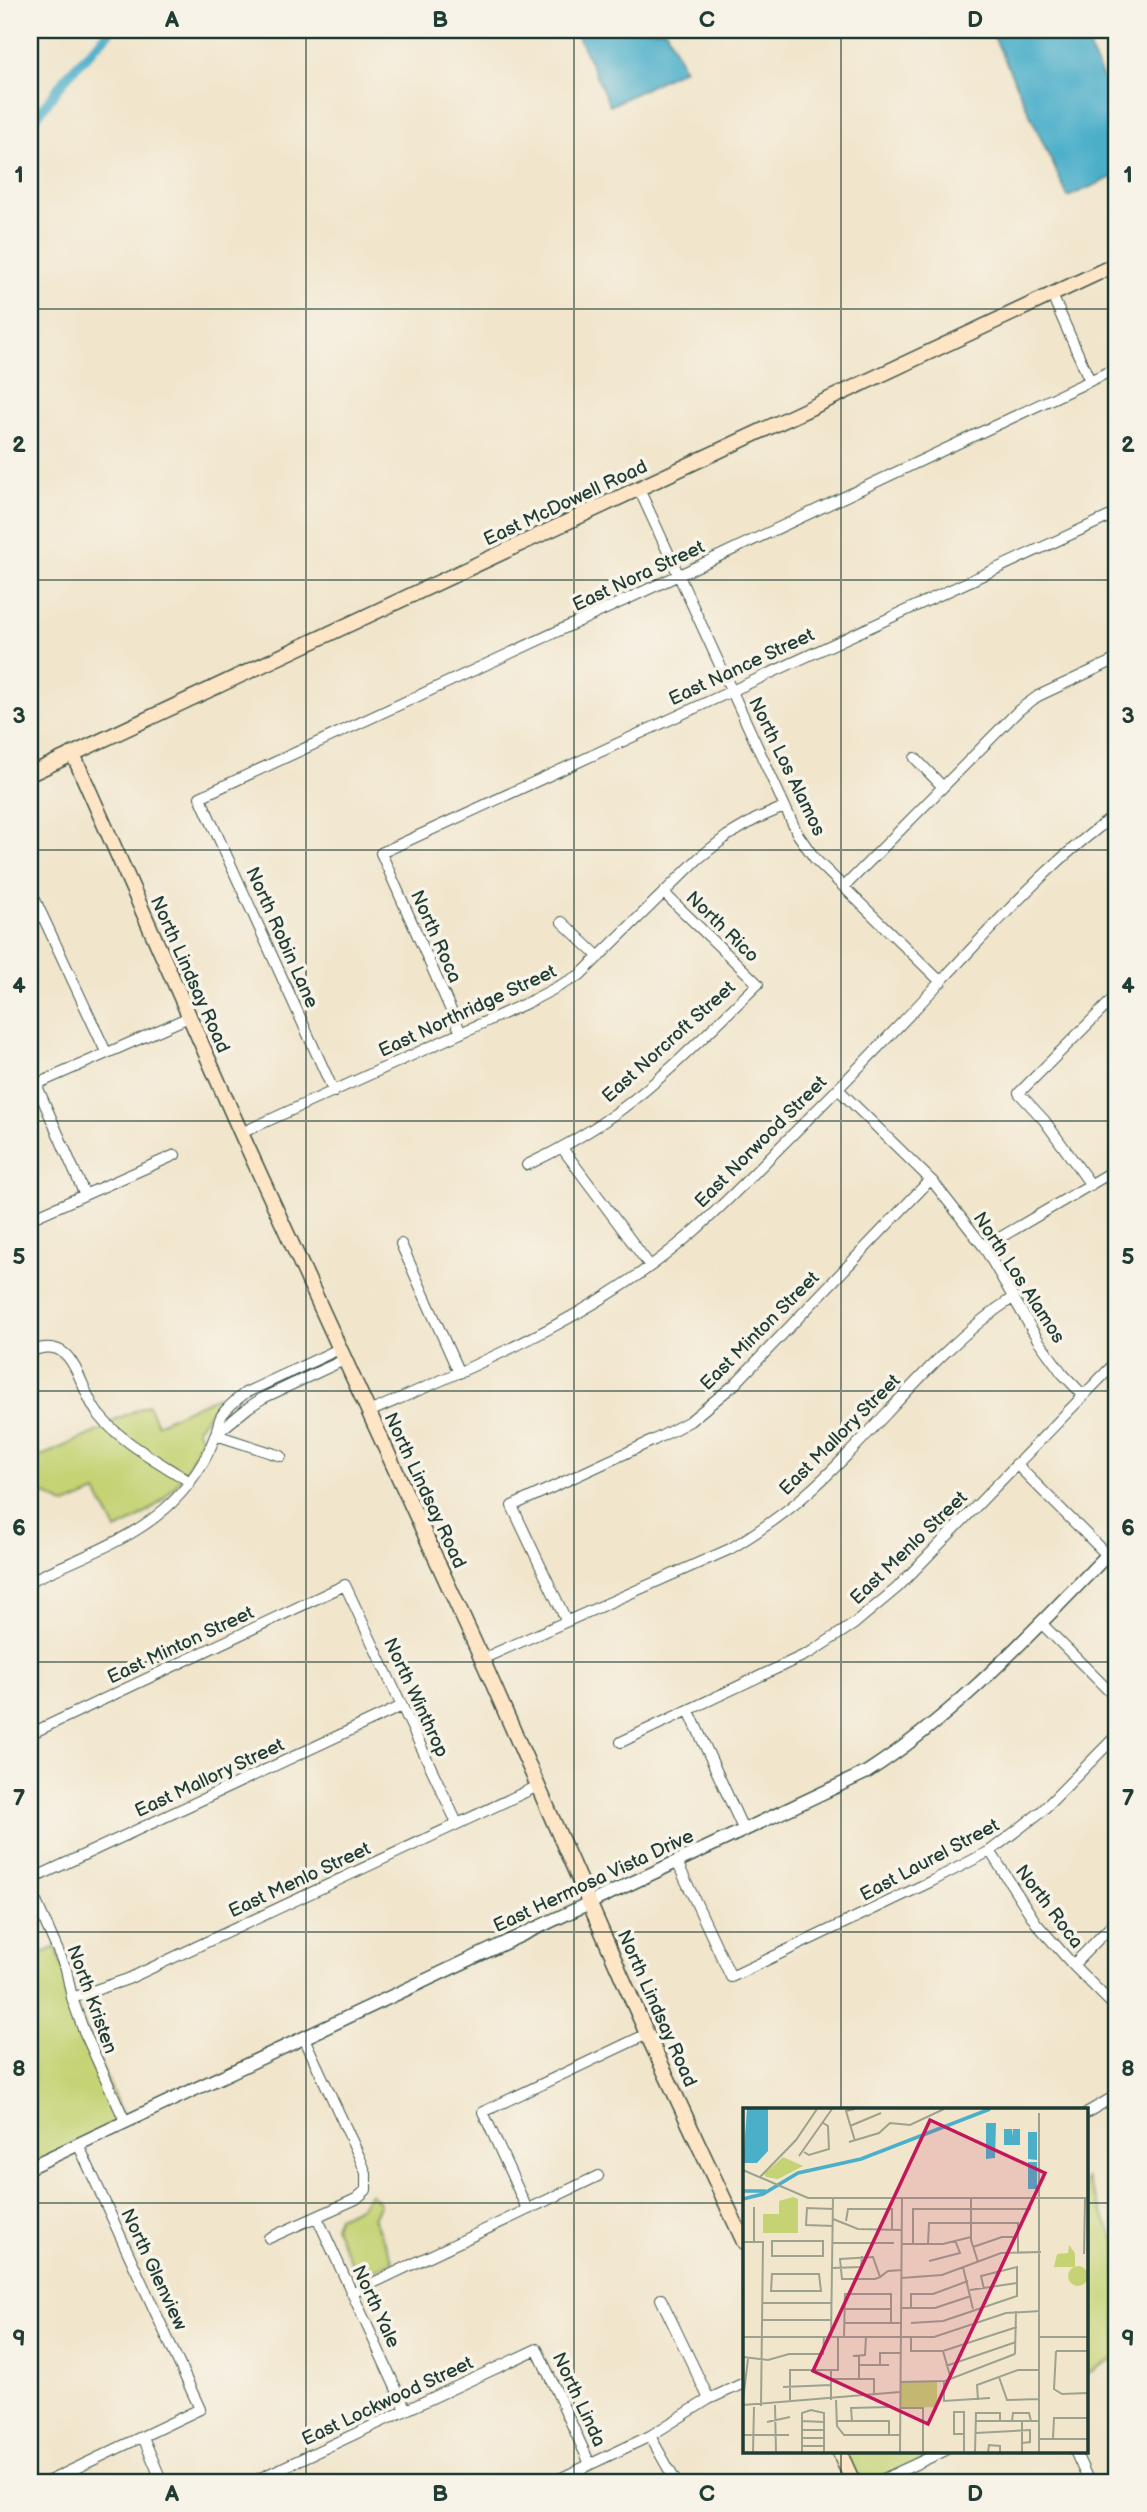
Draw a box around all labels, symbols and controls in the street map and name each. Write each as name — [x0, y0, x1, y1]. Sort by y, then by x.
text: A — [164, 6, 180, 34]
text: B — [432, 6, 448, 34]
text: C — [699, 6, 715, 34]
text: D — [967, 6, 983, 34]
text: 1 — [14, 161, 24, 189]
text: 1 — [1123, 161, 1133, 189]
text: 2 — [12, 431, 26, 459]
text: 2 — [1121, 431, 1135, 459]
street label: East McDowell Road — [480, 455, 651, 551]
street label: East Nora Street — [569, 536, 708, 617]
street label: East Nance Street — [665, 624, 818, 711]
street label: North Los Alamos — [743, 693, 830, 840]
text: 3 — [12, 702, 26, 730]
text: 3 — [1121, 702, 1135, 730]
street label: North Robin Lane — [240, 863, 323, 1012]
street label: North Roca — [405, 887, 466, 986]
street label: North Rico — [681, 887, 763, 967]
street label: North Lindsay Road — [145, 893, 235, 1057]
street label: East Northridge Street — [375, 960, 560, 1063]
text: 4 — [12, 972, 26, 1000]
text: 4 — [1121, 972, 1135, 1000]
street label: East Norcroft Street — [598, 976, 740, 1108]
street label: East Norwood Street — [690, 1071, 832, 1213]
street label: North Los Alamos — [968, 1208, 1070, 1348]
text: 5 — [12, 1243, 26, 1271]
text: 5 — [1121, 1243, 1135, 1271]
street label: East Minton Street — [696, 1267, 824, 1395]
street label: East Mallory Street — [775, 1370, 906, 1500]
street label: North Lindsay Road — [378, 1409, 471, 1572]
street label: East Menlo Street — [846, 1486, 972, 1610]
text: 6 — [12, 1514, 26, 1542]
text: 6 — [1121, 1514, 1135, 1542]
street label: East Minton Street — [104, 1601, 258, 1689]
street label: North Winthrop — [378, 1634, 453, 1761]
street label: East Mallory Street — [131, 1734, 288, 1823]
text: 7 — [13, 1784, 26, 1812]
text: 7 — [1122, 1784, 1135, 1812]
street label: East Laurel Street — [856, 1814, 1003, 1907]
street label: East Hermosa Vista Drive — [490, 1825, 697, 1938]
street label: East Menlo Street — [225, 1837, 374, 1923]
street label: North Roca — [1010, 1861, 1088, 1953]
street label: North Lindsay Road — [612, 1927, 702, 2091]
street label: North Kristen — [61, 1942, 122, 2057]
text: 8 — [12, 2055, 26, 2083]
text: 8 — [1121, 2055, 1135, 2083]
inset map — [743, 2108, 1088, 2452]
street label: North Glenview — [115, 2205, 192, 2334]
street label: North Yale — [347, 2262, 405, 2351]
text: 9 — [12, 2325, 26, 2353]
text: 9 — [1121, 2325, 1135, 2353]
street label: North Linda — [547, 2349, 610, 2450]
street label: East Lockwood Street — [298, 2352, 477, 2451]
text: A — [164, 2480, 180, 2508]
text: B — [432, 2480, 448, 2508]
text: C — [699, 2480, 715, 2508]
text: D — [967, 2480, 983, 2508]

